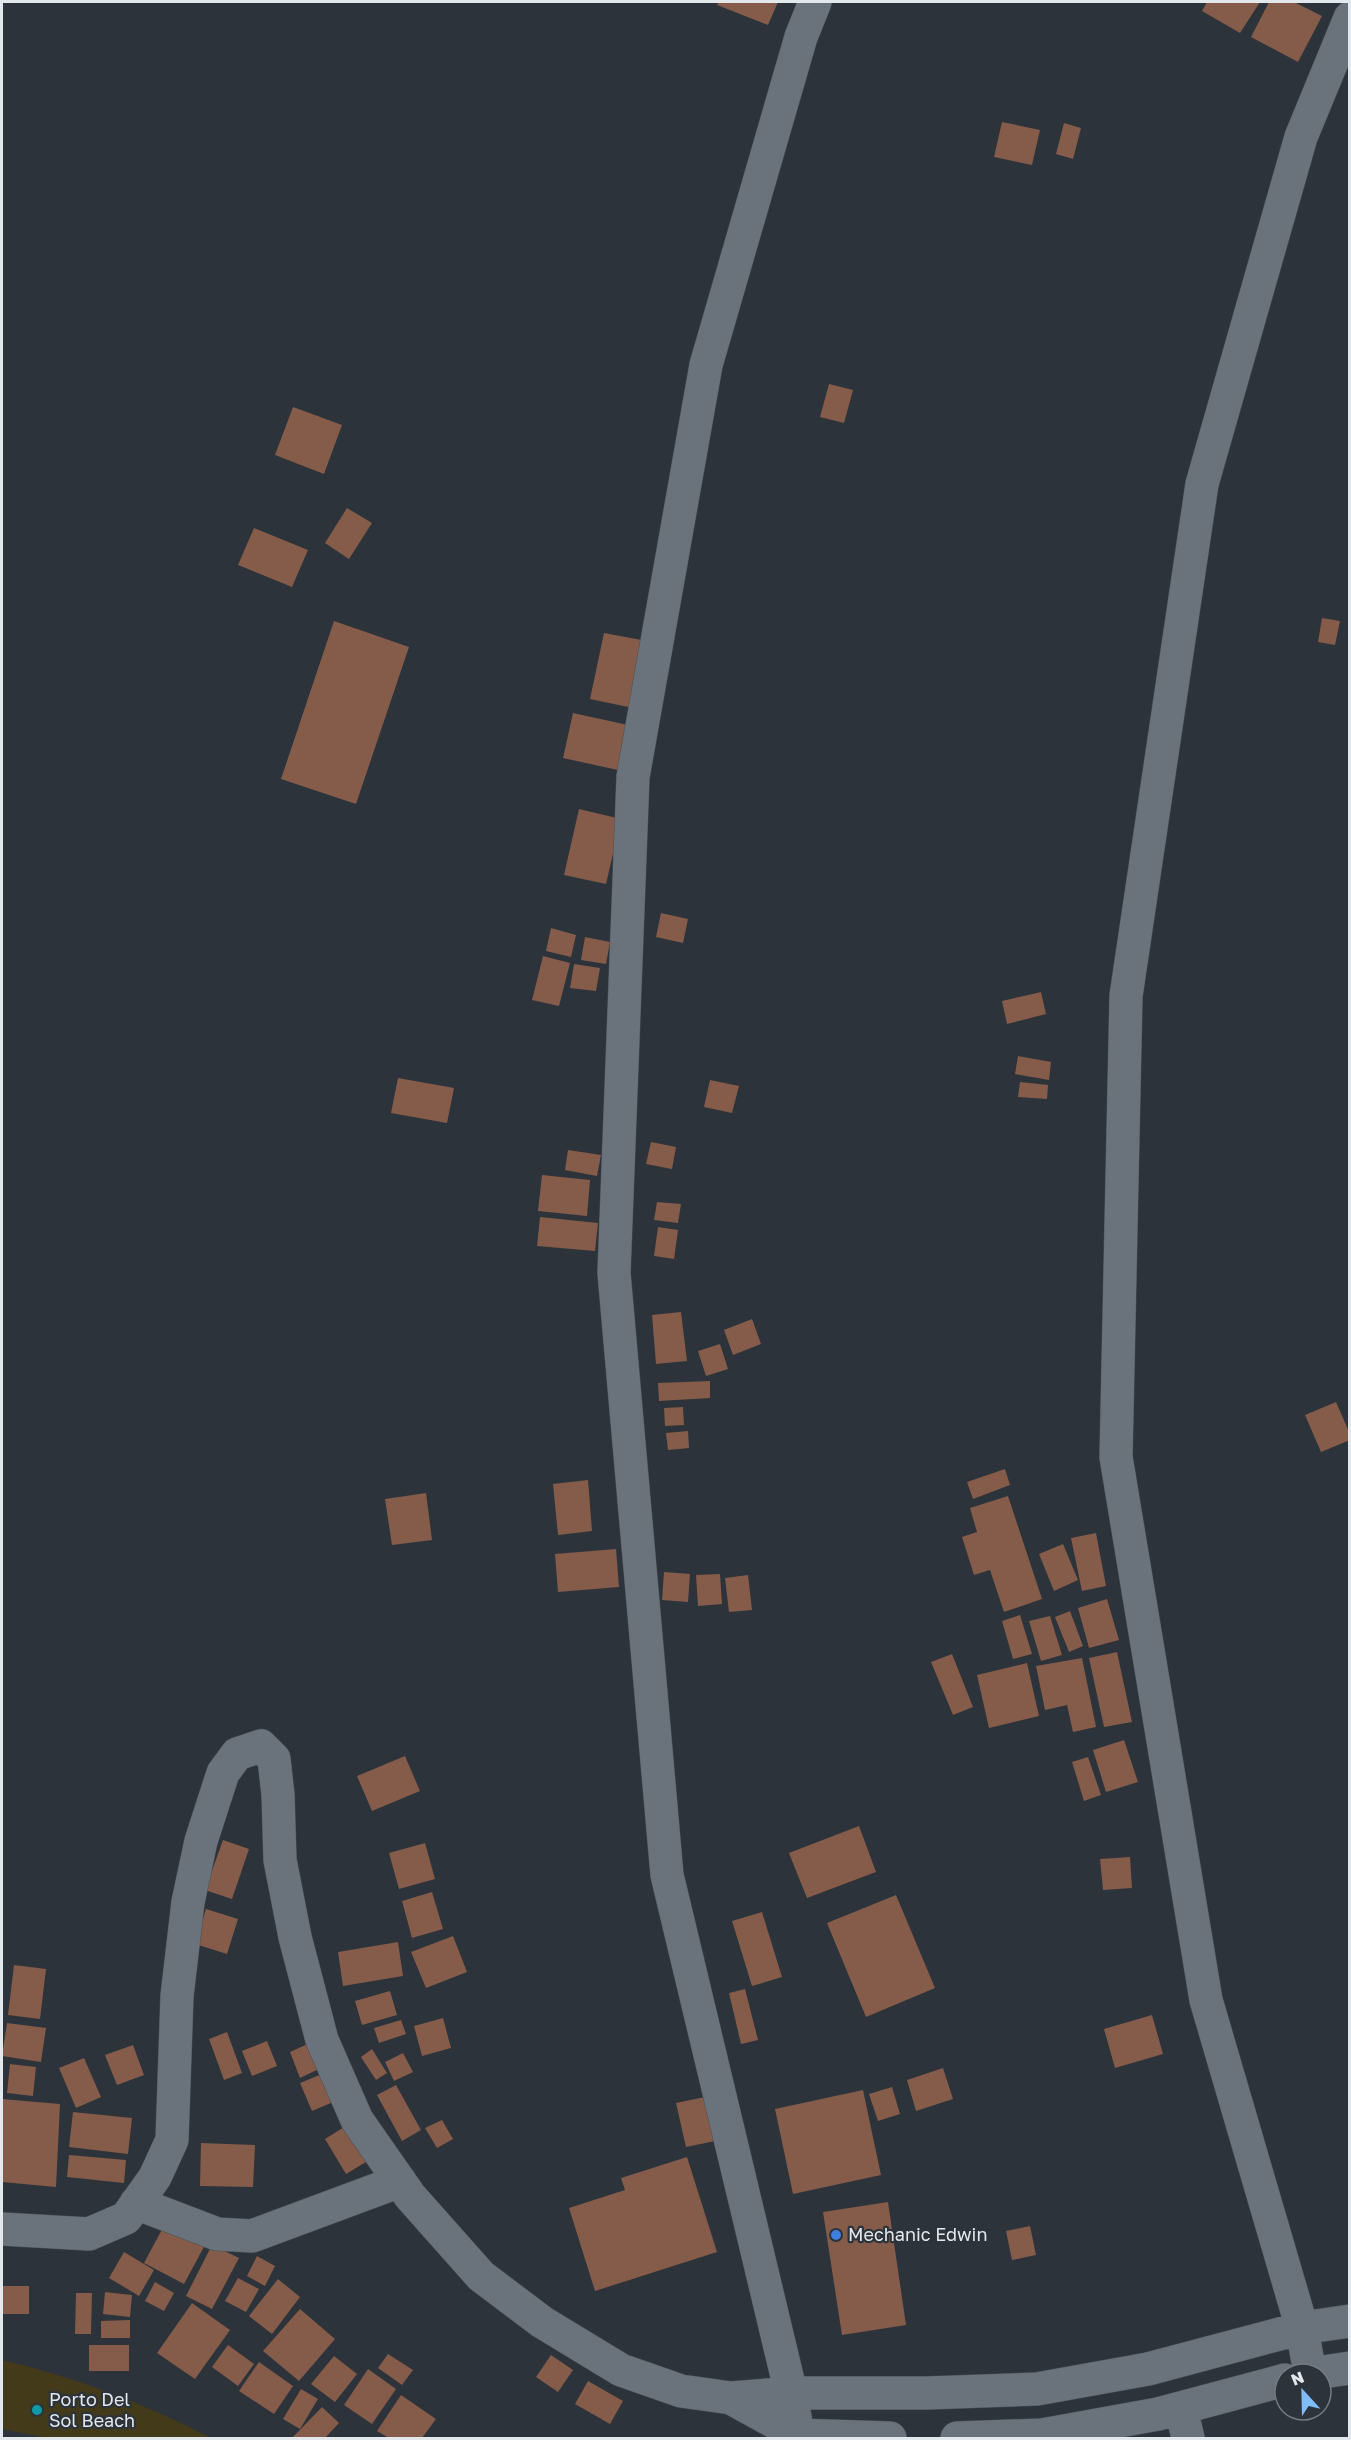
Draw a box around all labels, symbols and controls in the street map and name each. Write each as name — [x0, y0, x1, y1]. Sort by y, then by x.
place label: Mechanic Edwin — [848, 2223, 988, 2245]
marker: Mechanic Edwin — [829, 2228, 843, 2242]
north arrow — [1273, 2362, 1333, 2422]
text: N — [1288, 2367, 1307, 2390]
place label: Porto Del Sol Beach — [49, 2388, 135, 2431]
marker: Porto Del Sol Beach — [30, 2403, 44, 2417]

